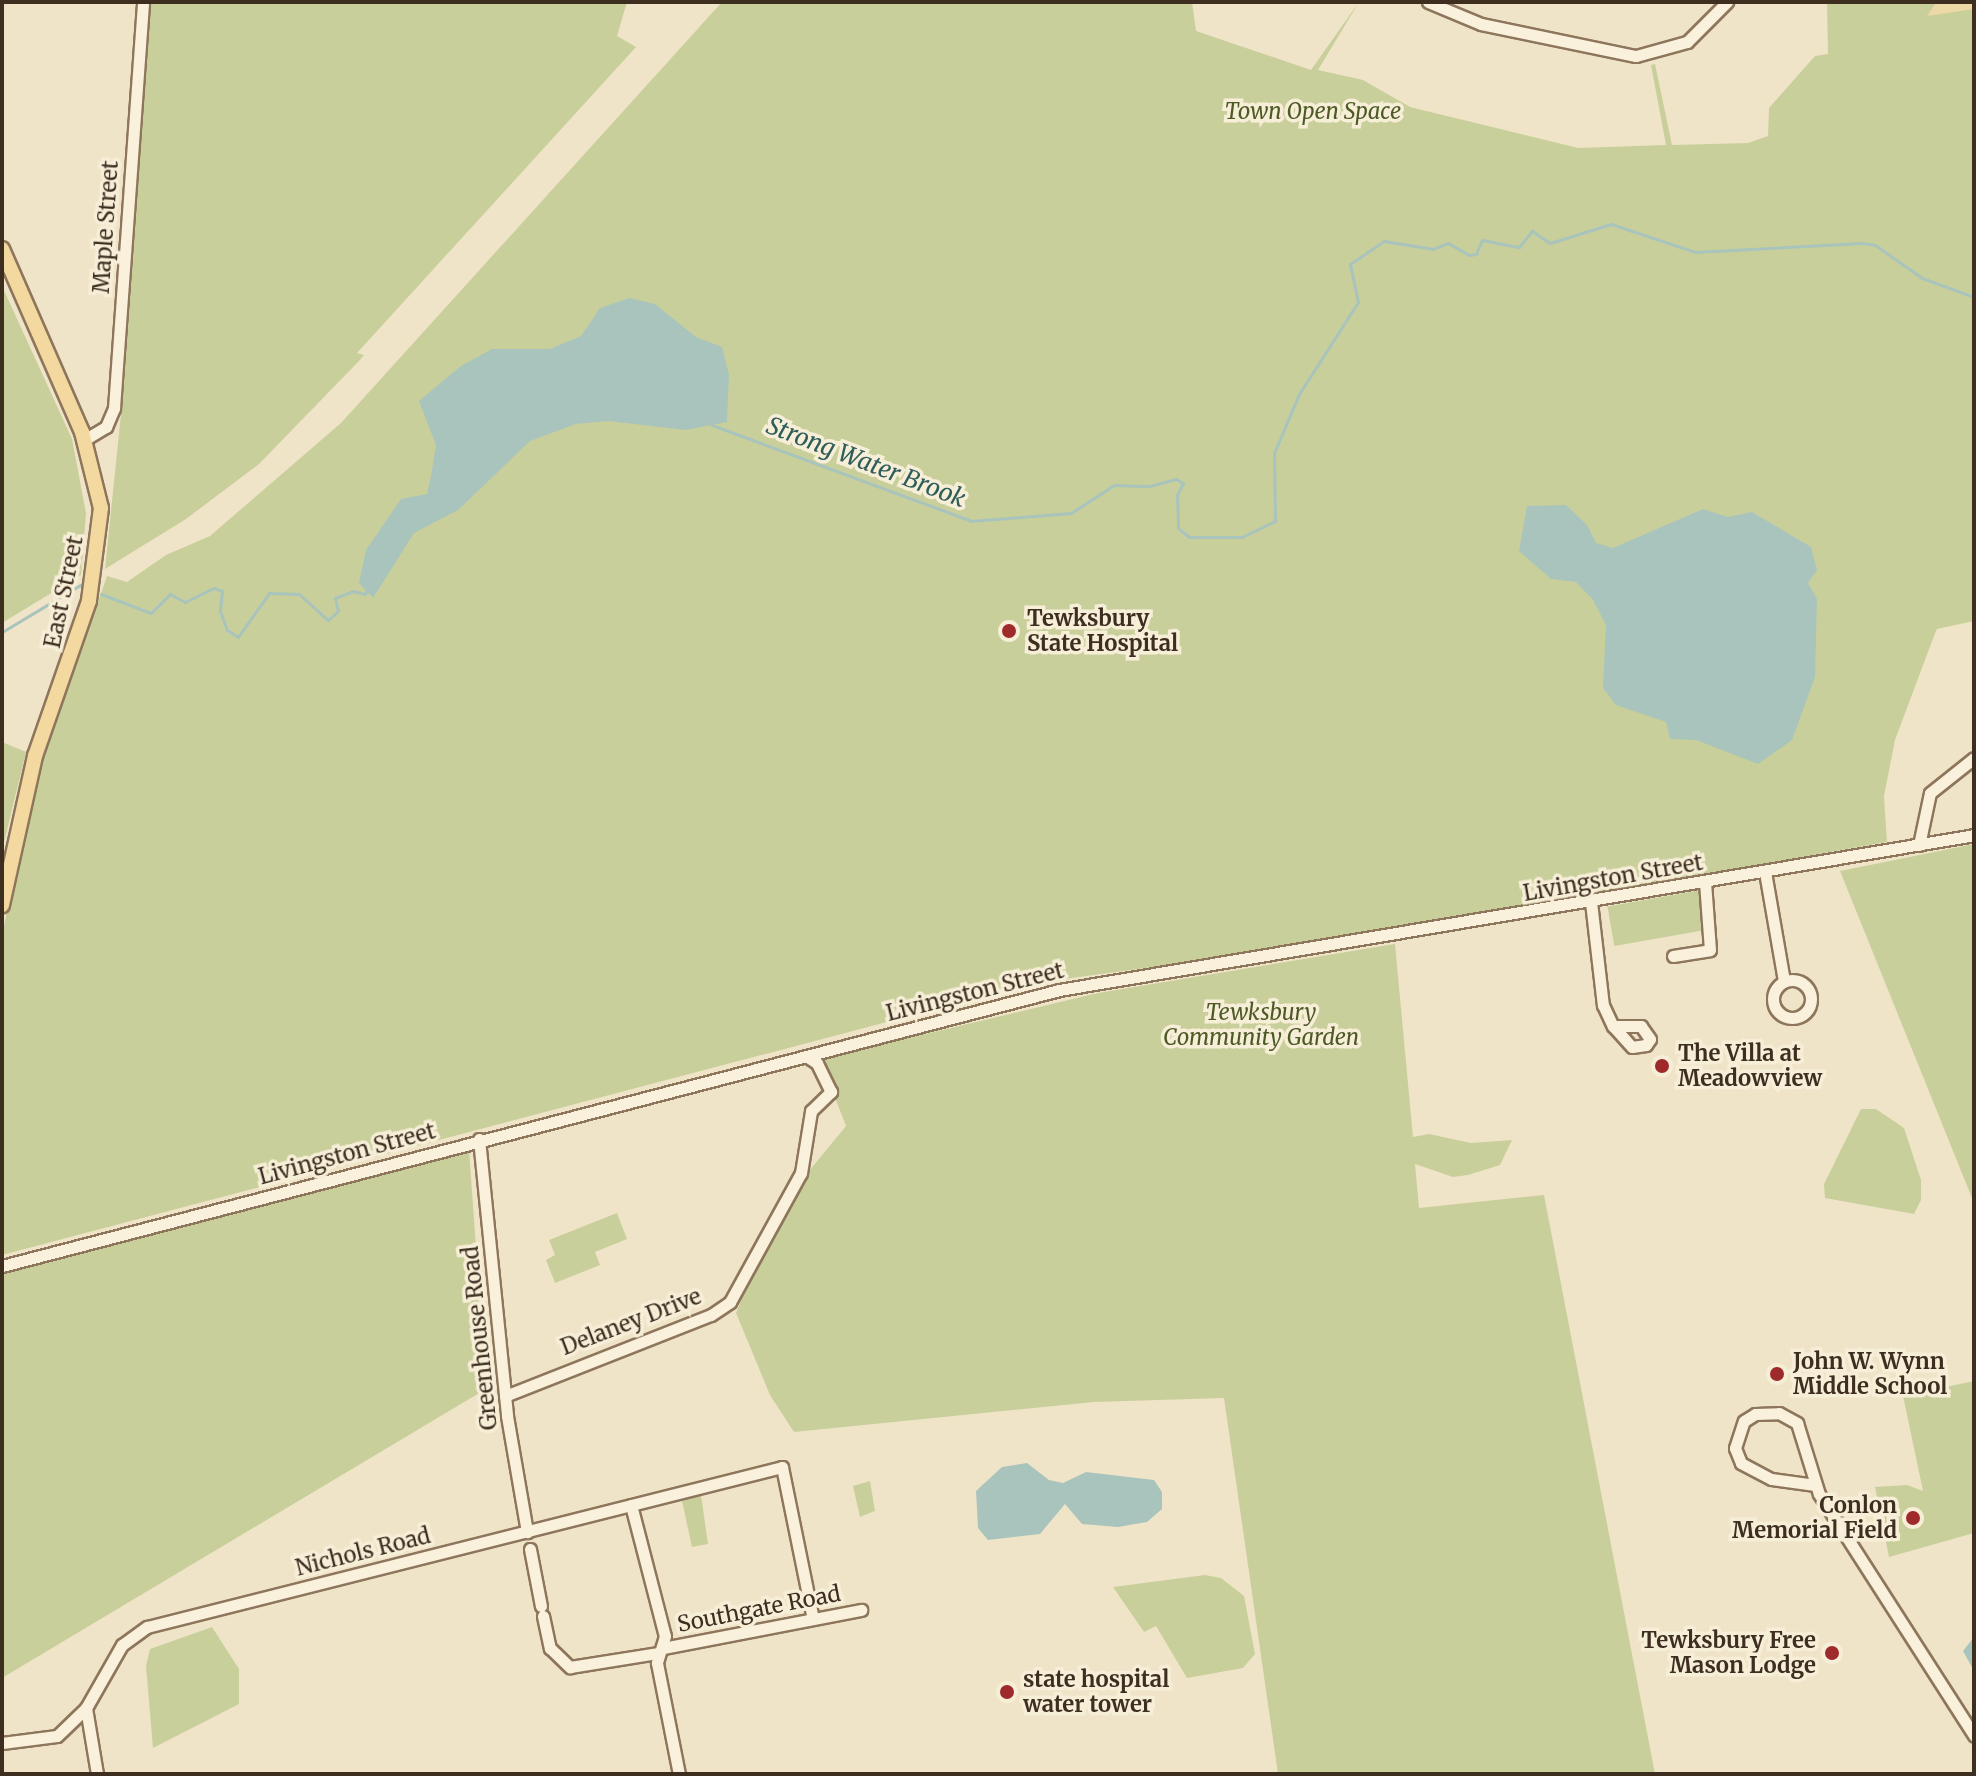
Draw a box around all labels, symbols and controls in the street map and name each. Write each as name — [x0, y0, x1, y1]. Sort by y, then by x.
park label: Town Open Space — [1225, 99, 1401, 125]
street label: Maple Street — [88, 160, 124, 294]
water label: Strong Water Brook — [762, 411, 970, 513]
street label: East Street — [39, 533, 89, 651]
place label: Tewksbury State Hospital — [1027, 605, 1178, 656]
marker: Tewksbury State Hospital — [998, 620, 1020, 642]
street label: Livingston Street — [1521, 849, 1705, 907]
street label: Livingston Street — [884, 957, 1066, 1027]
park label: Tewksbury Community Garden — [1163, 999, 1359, 1050]
place label: The Villa at Meadowview — [1678, 1040, 1822, 1092]
marker: The Villa at Meadowview — [1653, 1057, 1671, 1075]
street label: Livingston Street — [256, 1118, 438, 1190]
street label: Greenhouse Road — [457, 1245, 503, 1431]
street label: Delaney Drive — [557, 1283, 705, 1361]
place label: John W. Wynn Middle School — [1793, 1348, 1947, 1400]
marker: John W. Wynn Middle School — [1768, 1365, 1786, 1383]
place label: Conlon Memorial Field — [1732, 1492, 1897, 1544]
marker: Conlon Memorial Field — [1904, 1509, 1922, 1527]
street label: Nichols Road — [293, 1522, 433, 1582]
street label: Southgate Road — [675, 1580, 843, 1638]
place label: Tewksbury Free Mason Lodge — [1641, 1627, 1816, 1678]
marker: Tewksbury Free Mason Lodge — [1823, 1644, 1841, 1662]
place label: state hospital water tower — [1023, 1666, 1169, 1718]
marker: state hospital water tower — [998, 1683, 1016, 1701]

